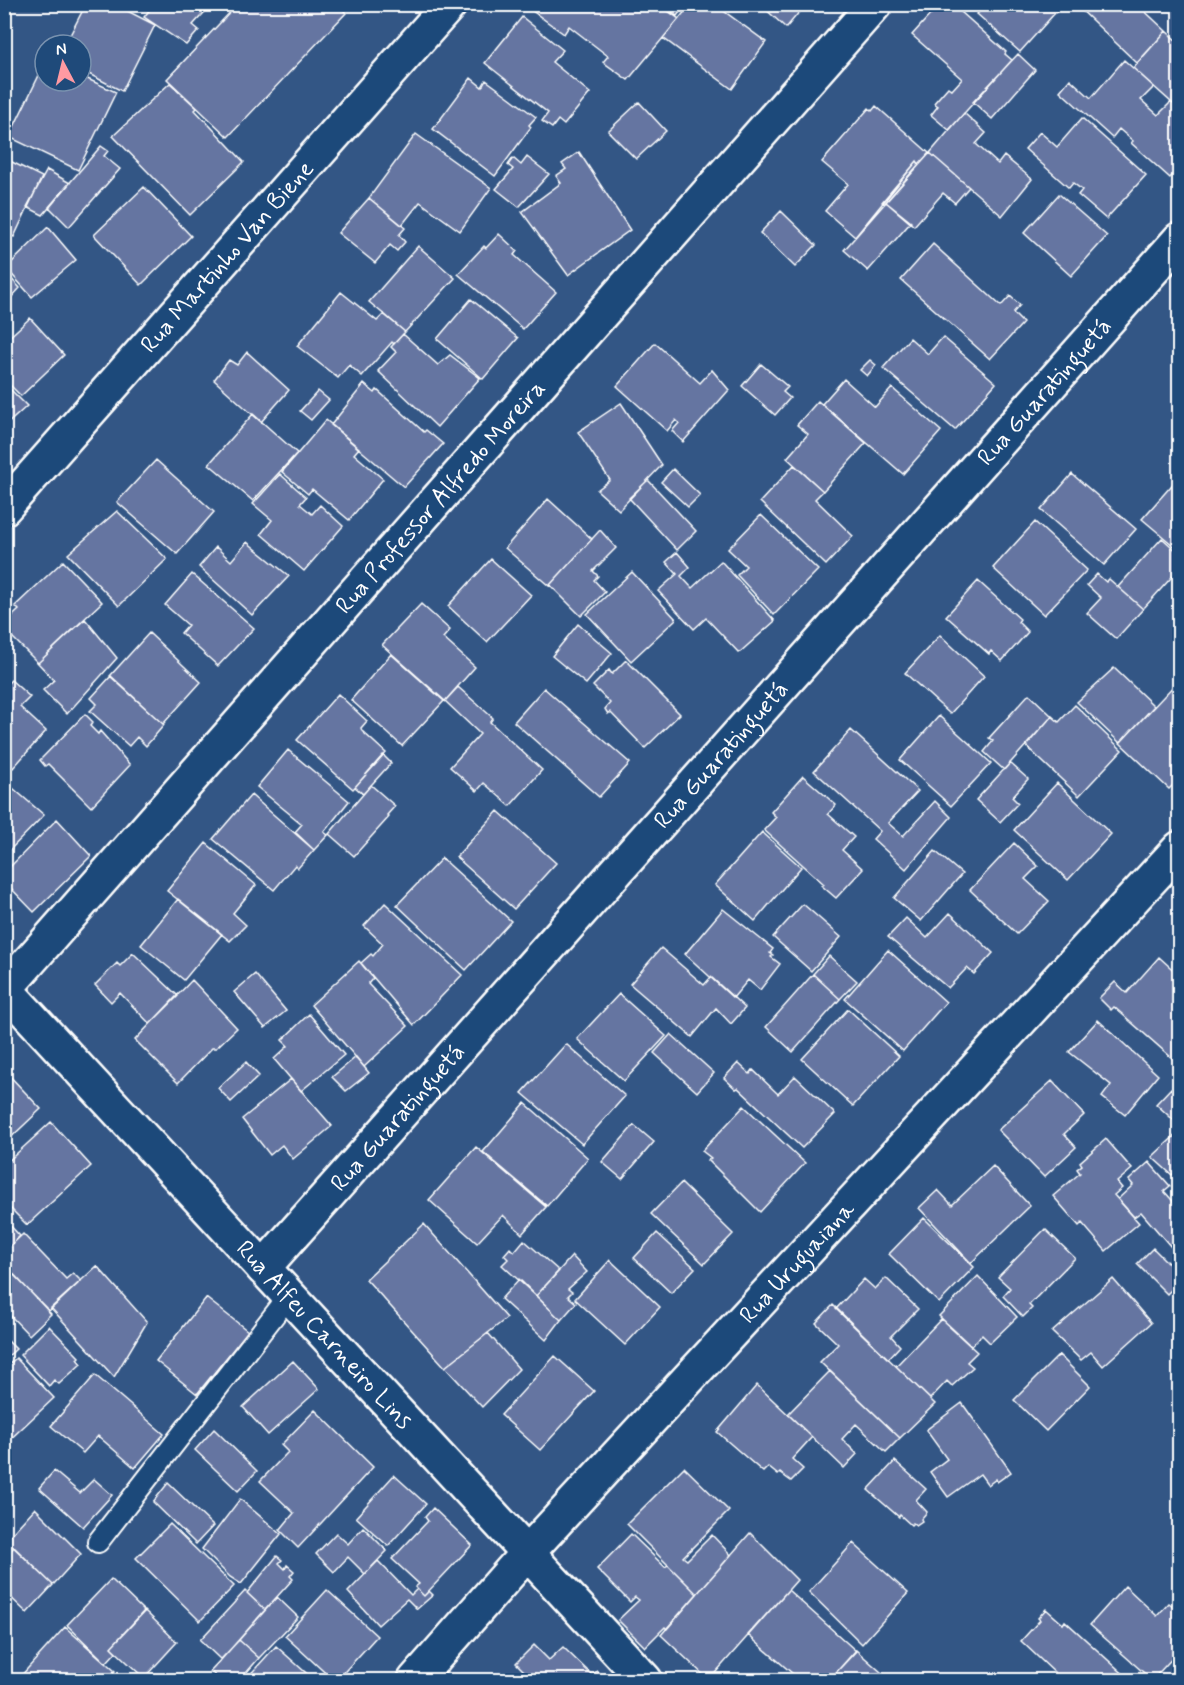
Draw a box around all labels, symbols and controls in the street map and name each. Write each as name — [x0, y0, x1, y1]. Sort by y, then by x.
north arrow — [33, 33, 93, 93]
text: N — [55, 39, 68, 61]
street label: Rua Martinho Van Biene — [134, 154, 321, 360]
street label: Rua Guaratinguetá — [971, 312, 1119, 473]
street label: Rua Professor Alfredo Moreira — [329, 374, 553, 621]
street label: Rua Guaratinguetá — [648, 675, 796, 836]
street label: Rua Guaratinguetá — [324, 1038, 473, 1199]
street label: Rua Uruguaiana — [733, 1195, 863, 1331]
street label: Rua Alfeu Carneiro Lins — [229, 1234, 419, 1436]

